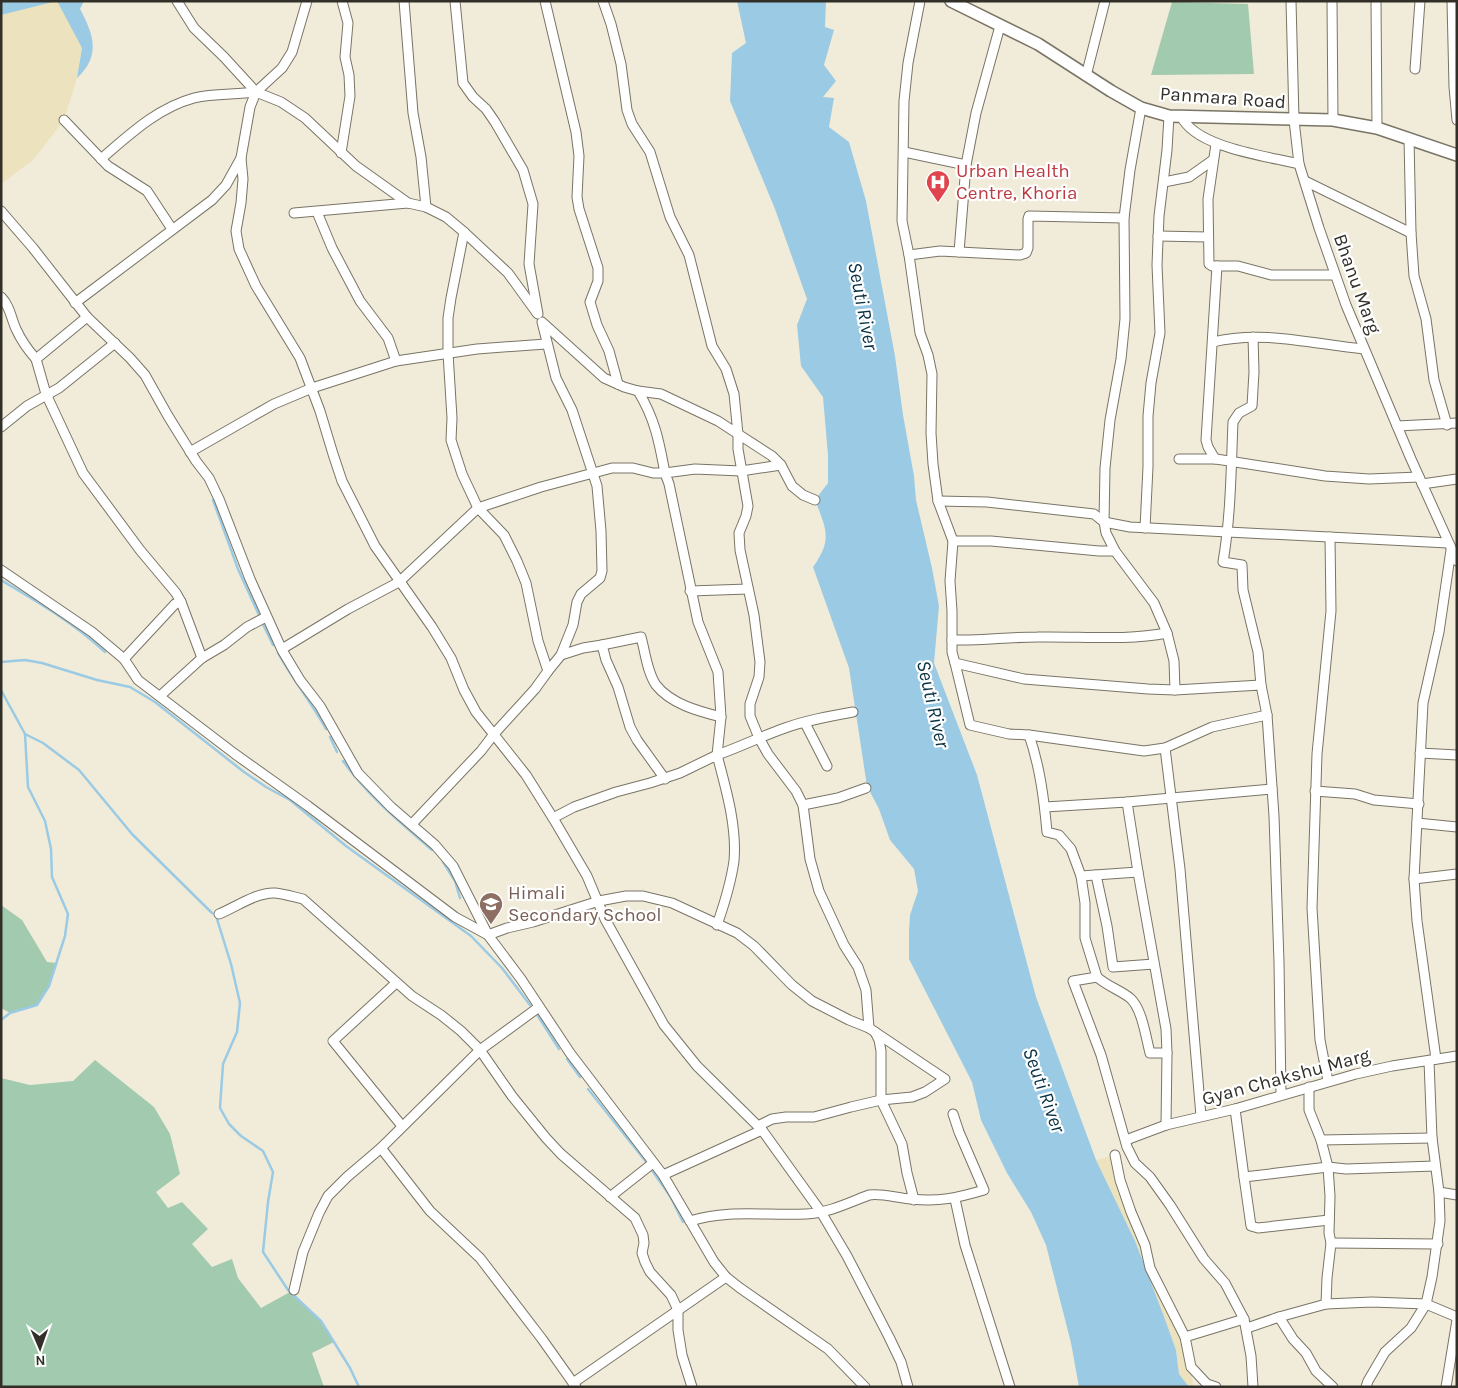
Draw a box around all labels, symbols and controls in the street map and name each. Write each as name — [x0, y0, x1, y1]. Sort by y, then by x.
street label: Panmara Road — [1159, 83, 1287, 113]
place label: Urban Health Centre, Khoria — [956, 160, 1078, 204]
hospital icon: Urban Health Centre, Khoria — [925, 169, 951, 203]
street label: Bhanu Marg — [1329, 231, 1385, 337]
water label: Seuti River — [843, 260, 883, 353]
water label: Seuti River — [912, 658, 954, 751]
place label: Himali Secondary School — [508, 882, 662, 926]
school or university icon: Himali Secondary School — [478, 891, 504, 925]
water label: Seuti River — [1018, 1044, 1070, 1137]
street label: Gyan Chakshu Marg — [1200, 1044, 1373, 1110]
north arrow — [15, 1323, 65, 1373]
text: N — [35, 1352, 46, 1369]

